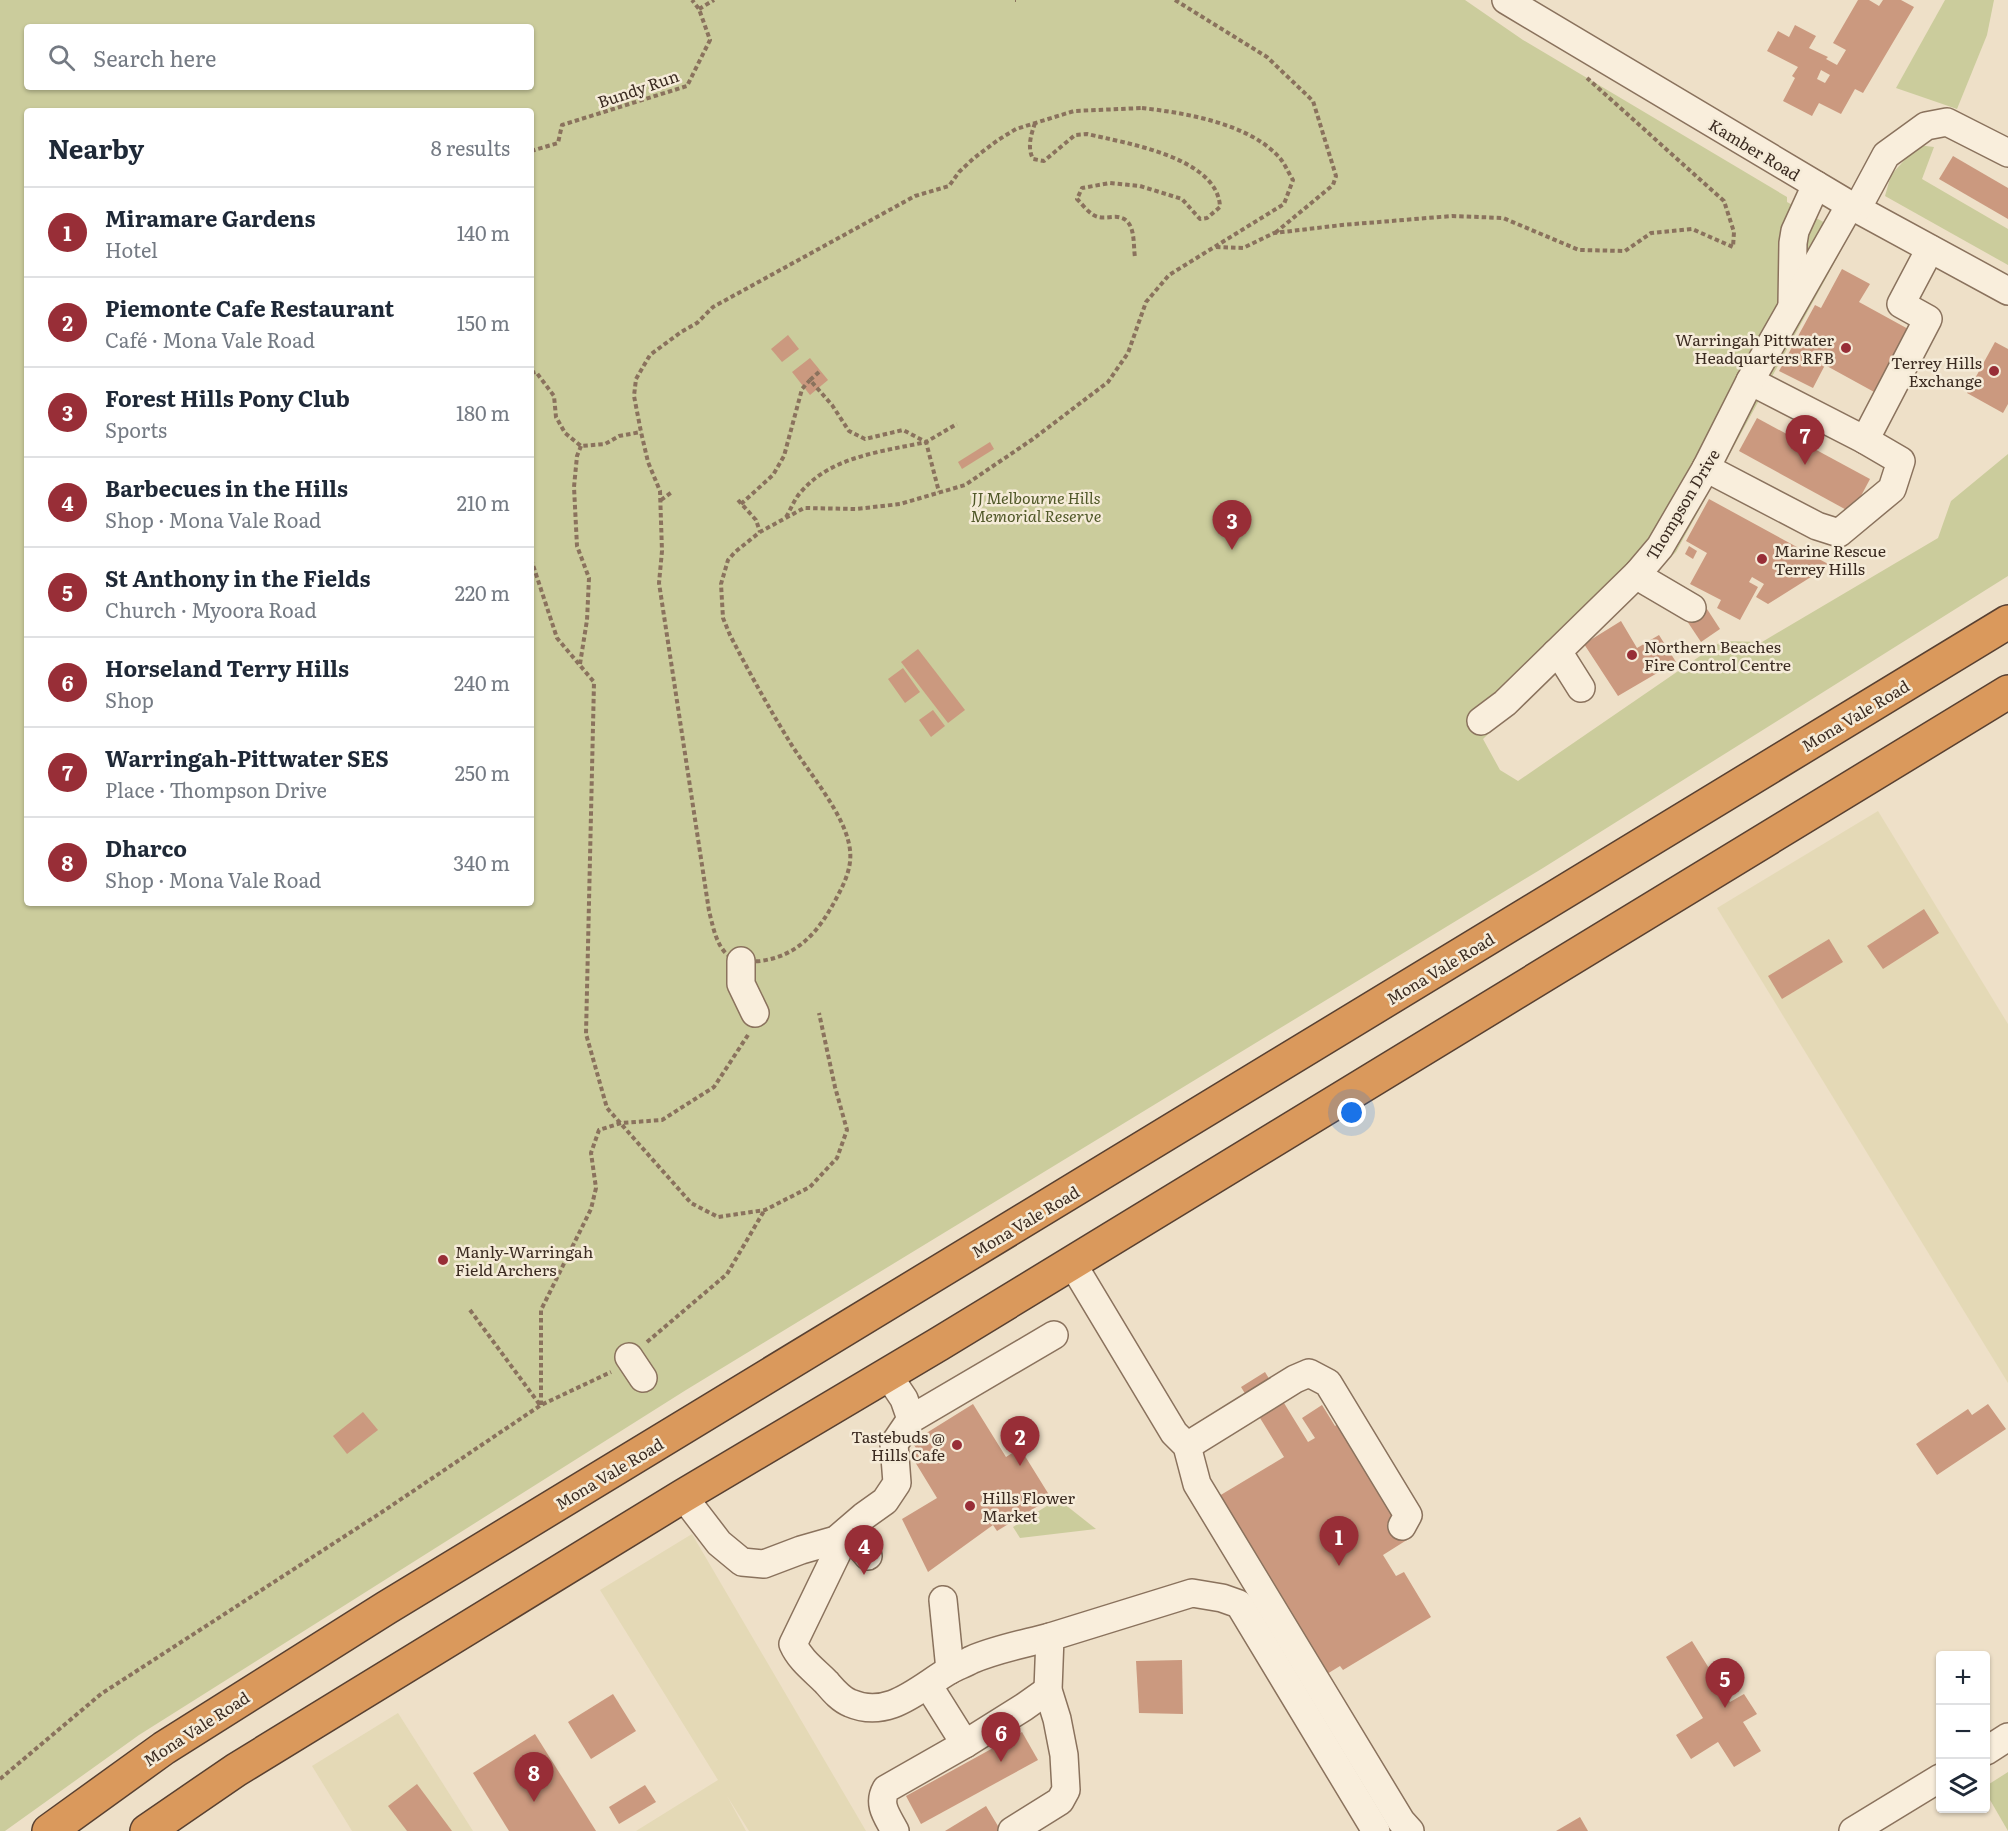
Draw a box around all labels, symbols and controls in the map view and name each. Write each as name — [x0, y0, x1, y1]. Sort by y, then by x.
search box — [24, 24, 534, 90]
icon: search — [45, 41, 78, 74]
text: Search here — [93, 41, 216, 74]
street label: Bundy Run — [594, 63, 682, 113]
street label: Kamber Road — [1705, 112, 1805, 186]
text: Nearby — [48, 128, 144, 167]
text: 8 results — [431, 132, 510, 162]
text: Miramare Gardens — [105, 201, 316, 234]
text: 1 — [63, 217, 72, 247]
text: 140 m — [457, 217, 510, 247]
text: Hotel — [105, 234, 158, 264]
text: Piemonte Cafe Restaurant — [105, 291, 394, 324]
text: 2 — [62, 307, 73, 337]
text: 150 m — [457, 307, 510, 337]
text: Café · Mona Vale Road — [105, 324, 315, 354]
place label: Warringah Pittwater Headquarters RFB — [1675, 327, 1834, 369]
marker: Warringah Pittwater Headquarters RFB — [1839, 341, 1853, 355]
place label: Terrey Hills Exchange — [1891, 350, 1982, 392]
marker: Terrey Hills Exchange — [1987, 364, 2001, 378]
text: Forest Hills Pony Club — [105, 381, 350, 414]
text: 3 — [62, 397, 73, 427]
text: 180 m — [456, 397, 510, 427]
text: Sports — [105, 414, 167, 444]
pin: 7 — [1786, 416, 1824, 465]
street label: Thompson Drive — [1639, 444, 1725, 564]
text: Barbecues in the Hills — [105, 471, 348, 504]
park label: JJ Melbourne Hills Memorial Reserve — [971, 485, 1101, 527]
text: 4 — [61, 487, 74, 517]
text: 210 m — [457, 487, 510, 517]
pin: 3 — [1212, 500, 1252, 550]
text: Shop · Mona Vale Road — [105, 504, 321, 534]
place label: Marine Rescue Terrey Hills — [1774, 538, 1886, 580]
marker: Marine Rescue Terrey Hills — [1755, 552, 1769, 566]
text: St Anthony in the Fields — [105, 561, 370, 594]
text: 5 — [62, 577, 73, 607]
text: 220 m — [455, 577, 510, 607]
text: Church · Myoora Road — [105, 594, 317, 624]
place label: Northern Beaches Fire Control Centre — [1644, 634, 1791, 676]
marker: Northern Beaches Fire Control Centre — [1625, 648, 1639, 662]
text: Horseland Terry Hills — [105, 651, 349, 684]
text: 6 — [62, 667, 73, 697]
text: 240 m — [454, 667, 510, 697]
street label: Mona Vale Road — [1796, 673, 1914, 757]
text: Shop — [105, 684, 154, 714]
text: Warringah-Pittwater SES — [105, 741, 389, 774]
text: 7 — [62, 757, 73, 787]
text: 250 m — [455, 757, 510, 787]
text: Place · Thompson Drive — [105, 774, 327, 804]
text: Dharco — [105, 831, 187, 864]
text: 8 — [62, 847, 73, 877]
text: 340 m — [453, 847, 510, 877]
text: Shop · Mona Vale Road — [105, 864, 321, 894]
street label: Mona Vale Road — [1381, 926, 1499, 1010]
your location — [1337, 1098, 1366, 1127]
street label: Mona Vale Road — [966, 1179, 1084, 1263]
place label: Manly-Warringah Field Archers — [455, 1239, 594, 1281]
marker: Manly-Warringah Field Archers — [436, 1253, 450, 1267]
pin: 2 — [1000, 1416, 1040, 1466]
place label: Tastebuds @ Hills Cafe — [851, 1424, 945, 1466]
street label: Mona Vale Road — [550, 1431, 668, 1515]
marker: Tastebuds @ Hills Cafe — [950, 1438, 964, 1452]
place label: Hills Flower Market — [982, 1485, 1076, 1527]
marker: Hills Flower Market — [963, 1499, 977, 1513]
pin: 1 — [1320, 1516, 1358, 1566]
pin: 4 — [844, 1526, 884, 1575]
map controls — [1936, 1651, 1990, 1813]
button: + — [1936, 1651, 1990, 1705]
pin: 5 — [1706, 1658, 1744, 1708]
street label: Mona Vale Road — [138, 1685, 254, 1771]
button: − — [1936, 1705, 1990, 1759]
pin: 6 — [982, 1712, 1020, 1762]
pin: 8 — [514, 1752, 554, 1802]
button: layers — [1936, 1759, 1990, 1813]

